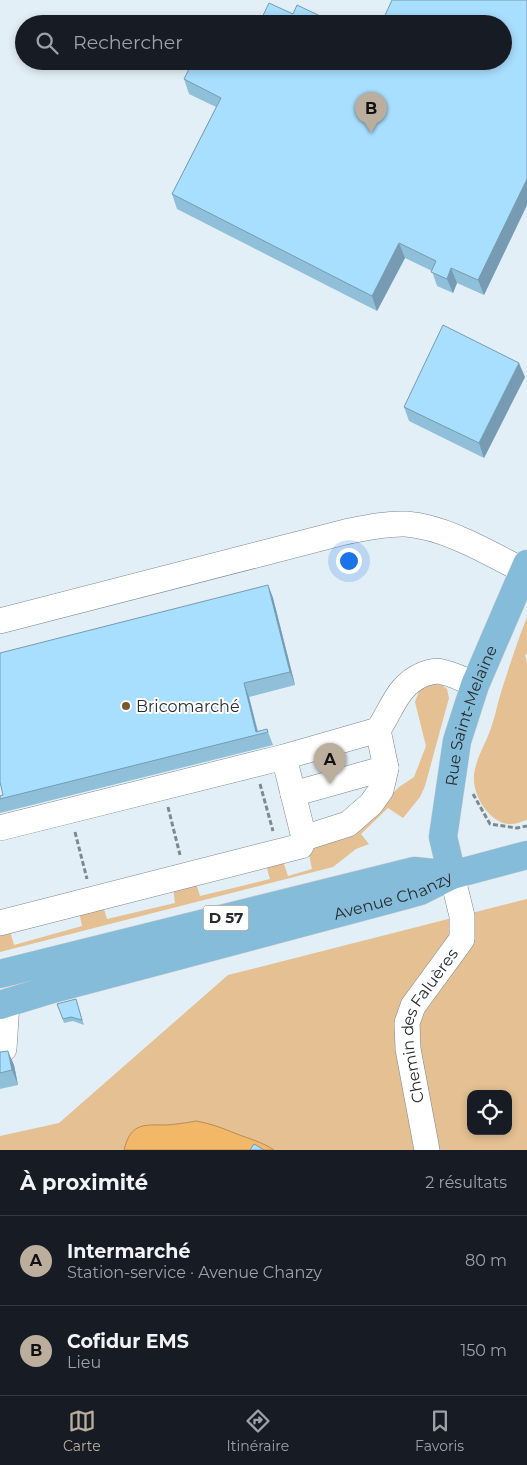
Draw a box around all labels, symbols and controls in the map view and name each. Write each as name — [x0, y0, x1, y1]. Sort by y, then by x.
search box — [15, 15, 512, 70]
icon: search — [33, 29, 61, 57]
text: Rechercher — [73, 31, 183, 54]
pin: B — [355, 92, 387, 133]
your location — [336, 548, 362, 574]
street label: Rue Saint-Melaine — [442, 642, 501, 787]
place label: Bricomarché — [136, 697, 240, 716]
marker: Bricomarché — [120, 700, 132, 712]
pin: A — [314, 743, 346, 784]
street label: Avenue Chanzy — [332, 867, 456, 924]
road number: D 57 — [204, 906, 248, 930]
street label: Chemin des Faluères — [398, 945, 462, 1105]
map controls — [467, 1090, 512, 1135]
button: locate — [467, 1090, 512, 1135]
text: À proximité — [20, 1170, 148, 1195]
text: 2 résultats — [425, 1173, 507, 1192]
text: Intermarché — [67, 1240, 190, 1263]
text: A — [30, 1251, 42, 1270]
text: 80 m — [465, 1251, 507, 1270]
text: Station-service · Avenue Chanzy — [67, 1263, 322, 1282]
text: Cofidur EMS — [67, 1330, 189, 1353]
text: B — [30, 1341, 42, 1360]
text: 150 m — [460, 1341, 507, 1360]
text: Lieu — [67, 1353, 101, 1372]
tab: Carte — [63, 1407, 101, 1455]
tab: Itinéraire — [227, 1407, 289, 1455]
tab: Favoris — [415, 1407, 464, 1455]

